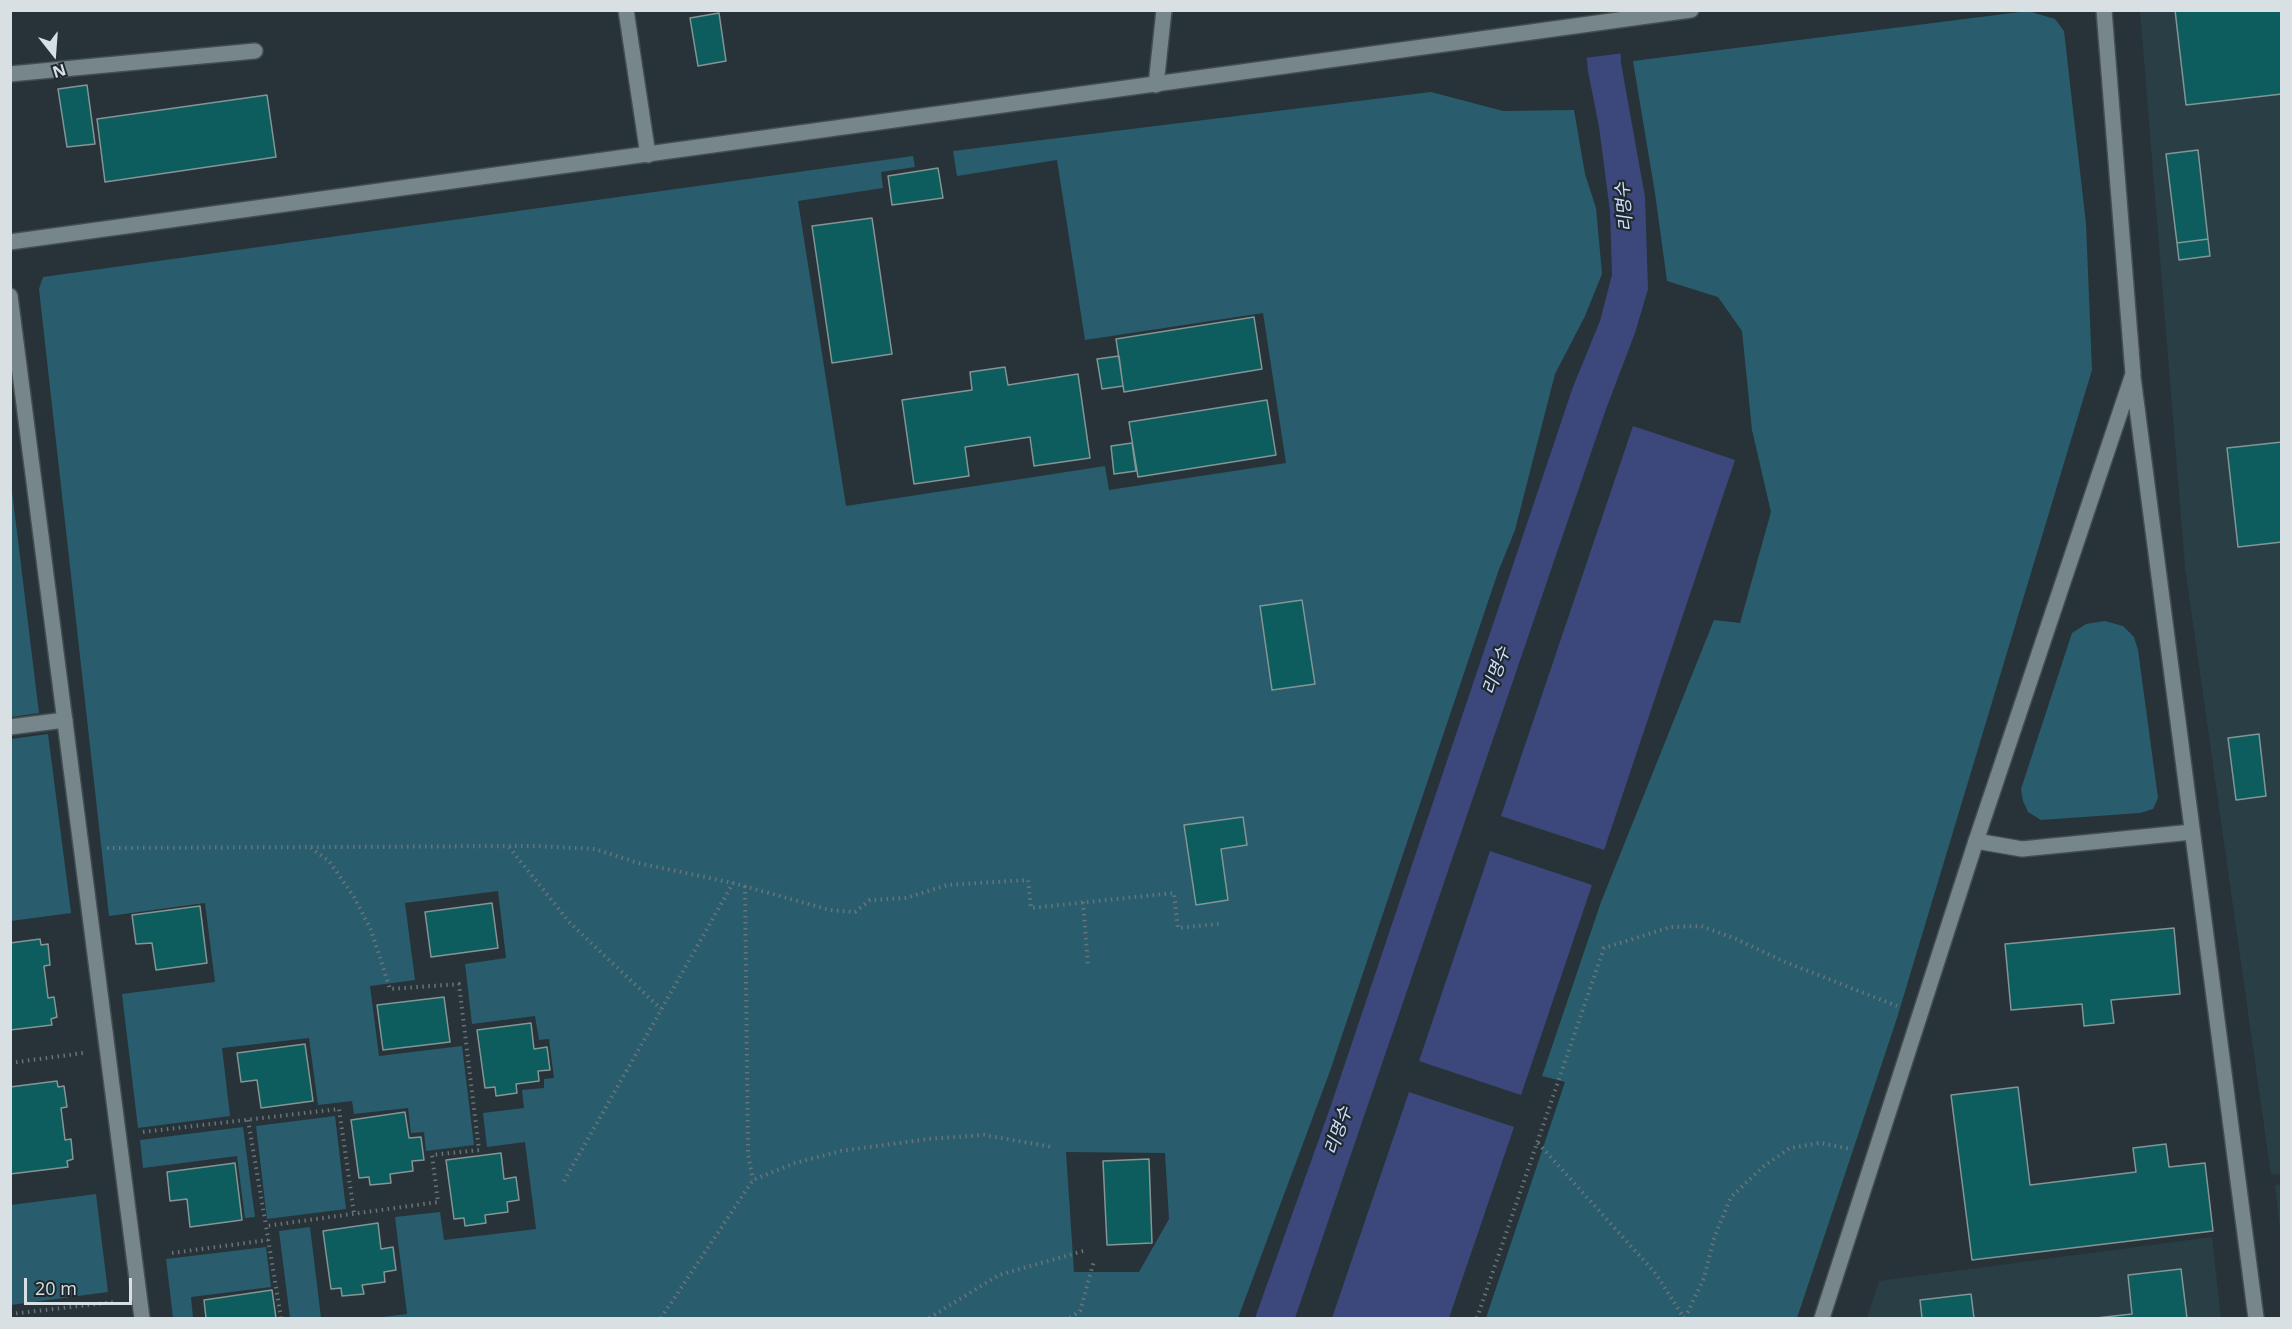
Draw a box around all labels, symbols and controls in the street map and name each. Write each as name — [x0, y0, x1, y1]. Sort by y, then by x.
north arrow — [24, 24, 84, 84]
text: N — [50, 59, 69, 84]
water label: 리명수 — [1612, 181, 1638, 233]
water label: 리명수 — [1479, 644, 1515, 698]
water label: 리명수 — [1321, 1104, 1357, 1158]
scale bar — [27, 1266, 135, 1304]
text: 20 m — [35, 1276, 77, 1300]

